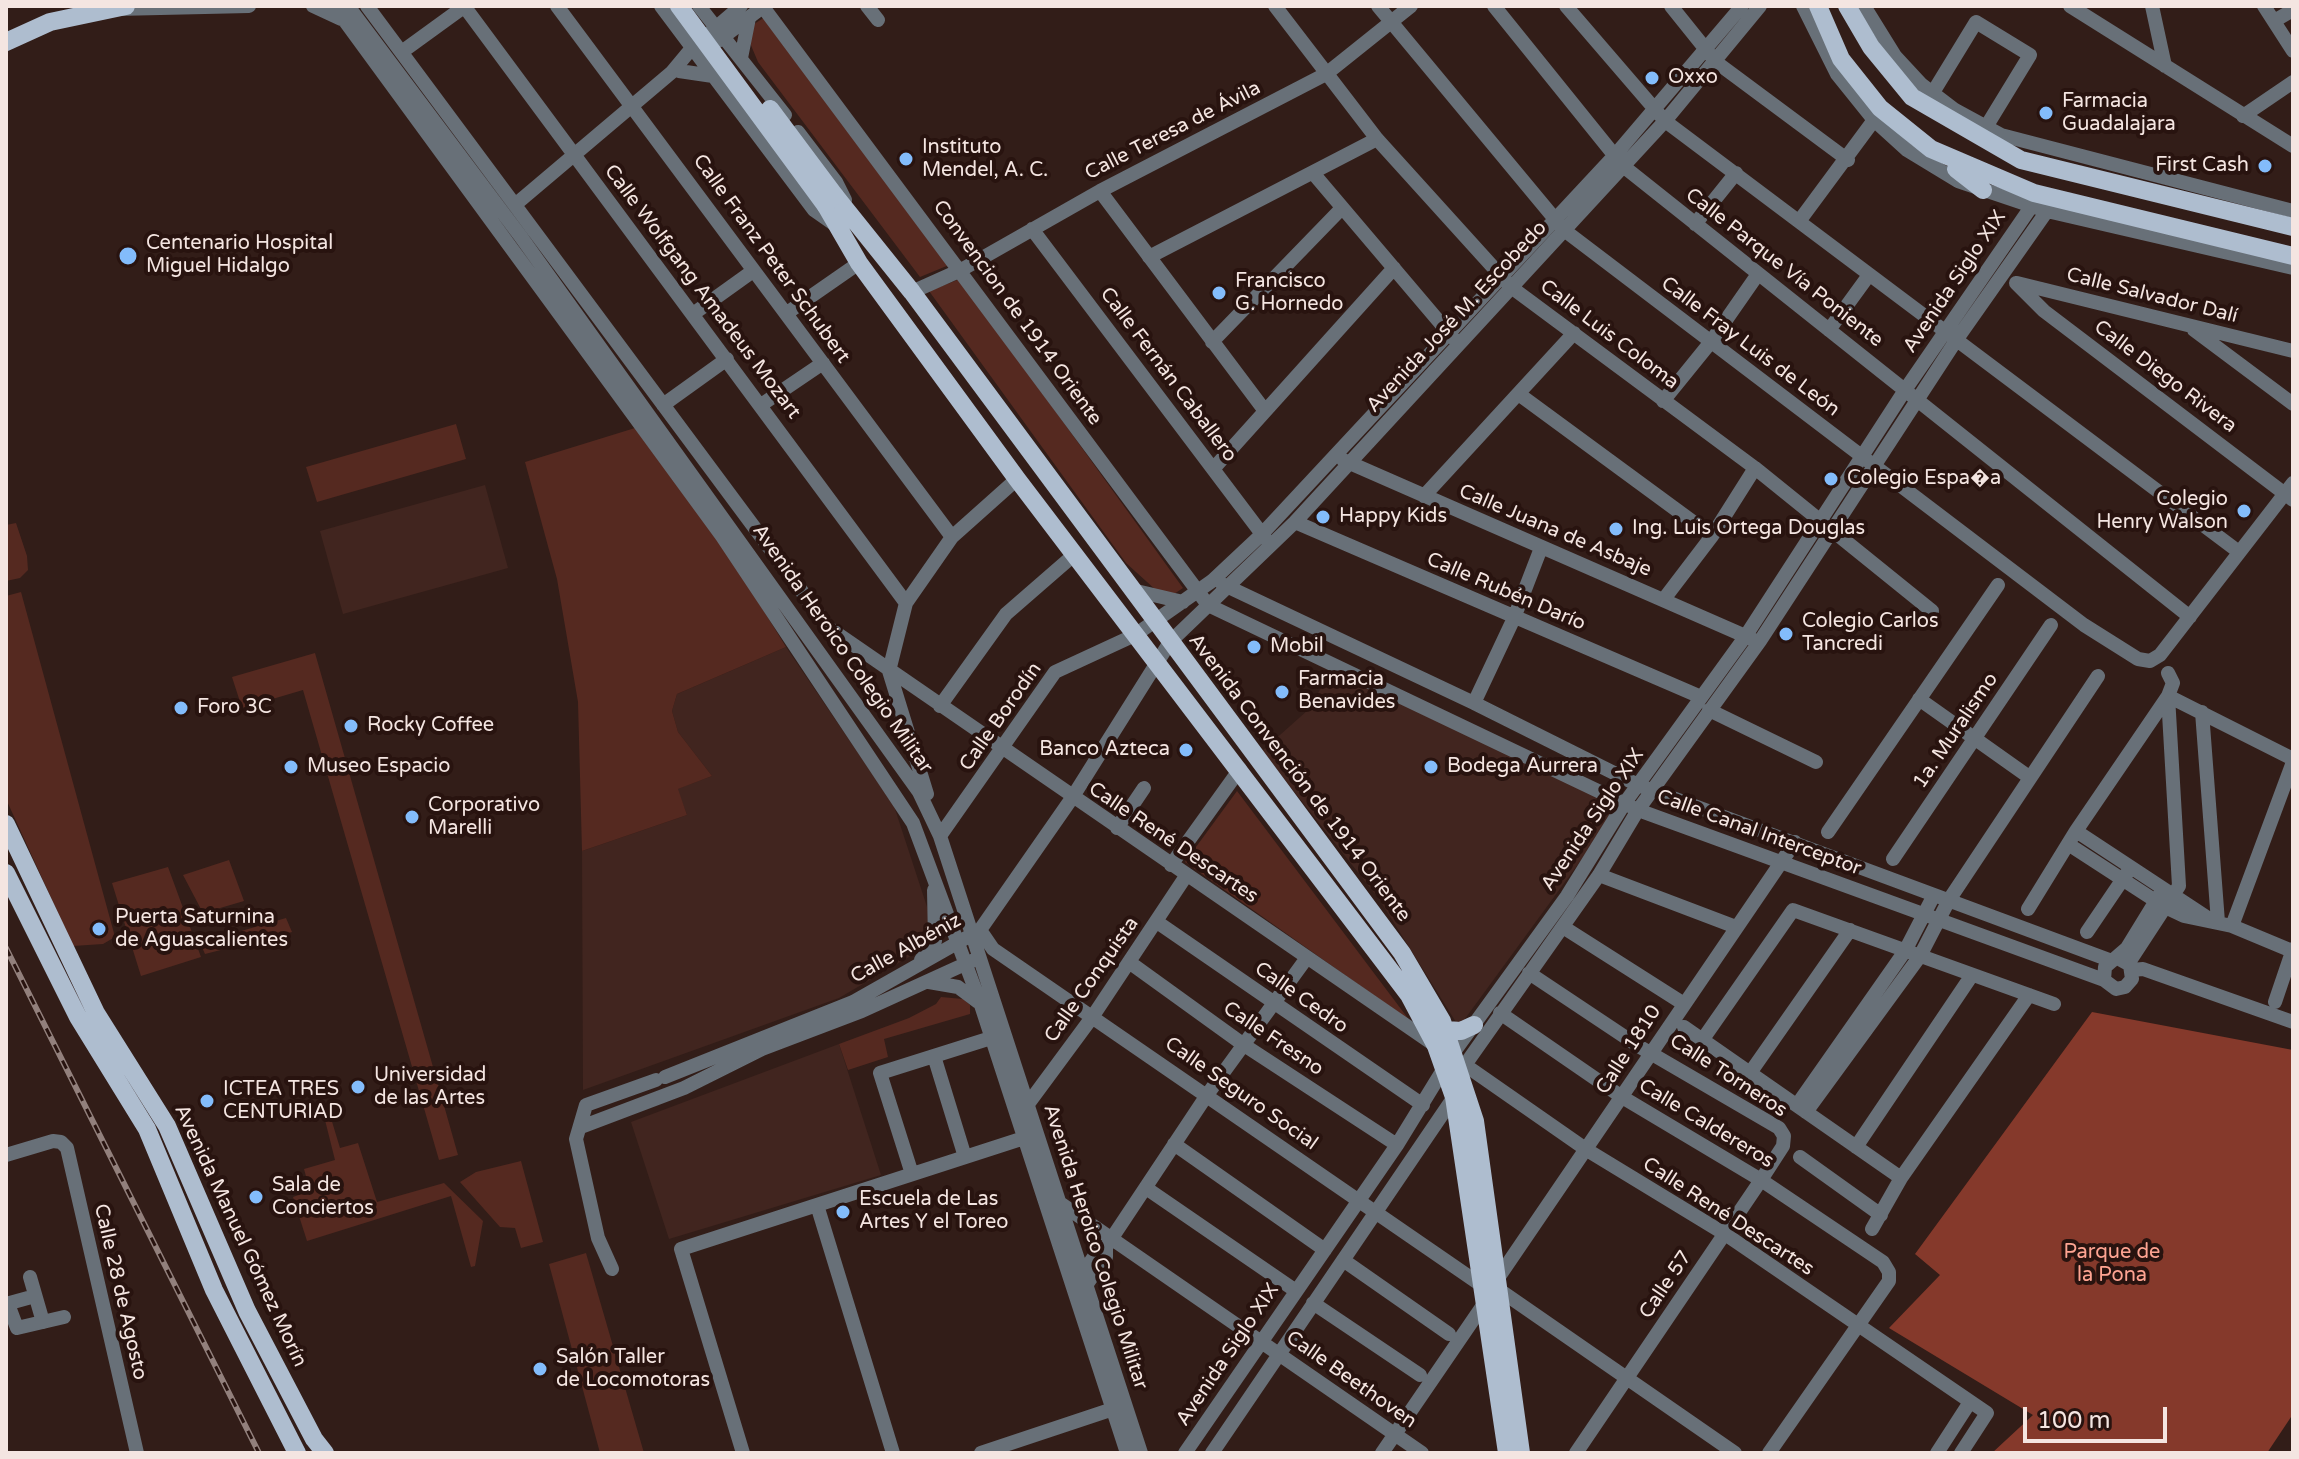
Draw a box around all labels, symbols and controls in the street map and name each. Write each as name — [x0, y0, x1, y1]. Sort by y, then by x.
place label: Oxxo — [1668, 66, 1718, 90]
marker: Oxxo — [1643, 69, 1661, 87]
street label: Calle Teresa de Ávila — [1081, 76, 1265, 186]
place label: Farmacia Guadalajara — [2062, 90, 2176, 137]
marker: Farmacia Guadalajara — [2037, 104, 2055, 122]
place label: Instituto Mendel, A. C. — [922, 136, 1048, 183]
street label: Calle Franz Peter Schubert — [687, 150, 855, 368]
marker: Instituto Mendel, A. C. — [897, 150, 915, 168]
place label: First Cash — [2155, 154, 2249, 178]
marker: First Cash — [2256, 157, 2274, 175]
street label: Calle Wolfgang Amadeus Mozart — [599, 160, 805, 424]
street label: Calle Parque Vía Poniente — [1680, 183, 1888, 353]
street label: Convencion de 1914 Oriente — [927, 196, 1107, 430]
street label: Avenida Siglo XIX — [1898, 206, 2012, 358]
street label: Avenida José M. Escobedo — [1362, 216, 1552, 418]
place label: Centenario Hospital Miguel Hidalgo — [146, 232, 333, 279]
marker: Centenario Hospital Miguel Hidalgo — [117, 245, 139, 267]
street label: Calle Salvador Dalí — [2064, 263, 2240, 329]
place label: Francisco G. Hornedo — [1235, 270, 1343, 317]
street label: Calle Fray Luis de León — [1656, 272, 1844, 422]
street label: Calle Luis Coloma — [1535, 275, 1683, 395]
street label: Calle Fernán Caballero — [1094, 283, 1242, 467]
marker: Francisco G. Hornedo — [1210, 284, 1228, 302]
street label: Calle Diego Rivera — [2089, 315, 2241, 439]
place label: Colegio Espa�a — [1847, 467, 2001, 491]
marker: Colegio Espa�a — [1822, 470, 1840, 488]
street label: Calle Juana de Asbaje — [1455, 480, 1655, 582]
place label: Colegio Henry Walson — [2097, 488, 2228, 535]
marker: Colegio Henry Walson — [2235, 502, 2253, 520]
place label: Happy Kids — [1339, 505, 1447, 529]
marker: Happy Kids — [1314, 508, 1332, 526]
place label: Ing. Luis Ortega Douglas — [1632, 517, 1865, 541]
street label: Avenida Heroico Colegio Militar — [747, 520, 937, 778]
marker: Ing. Luis Ortega Douglas — [1607, 520, 1625, 538]
street label: Calle Rubén Darío — [1423, 548, 1589, 636]
place label: Colegio Carlos Tancredi — [1802, 610, 1939, 657]
marker: Colegio Carlos Tancredi — [1777, 625, 1795, 643]
street label: Avenida Convención de 1914 Oriente — [1183, 629, 1415, 927]
place label: Mobil — [1270, 635, 1324, 659]
marker: Mobil — [1245, 638, 1263, 656]
street label: Calle Borodín — [955, 658, 1047, 776]
place label: Farmacia Benavides — [1298, 668, 1395, 715]
street label: 1a. Muralismo — [1908, 669, 2004, 793]
marker: Farmacia Benavides — [1273, 683, 1291, 701]
place label: Foro 3C — [197, 696, 272, 720]
marker: Foro 3C — [172, 699, 190, 717]
place label: Rocky Coffee — [367, 714, 494, 738]
marker: Rocky Coffee — [342, 717, 360, 735]
place label: Banco Azteca — [1039, 738, 1170, 762]
marker: Banco Azteca — [1177, 741, 1195, 759]
street label: Avenida Siglo XIX — [1536, 744, 1650, 896]
place label: Museo Espacio — [307, 755, 450, 779]
place label: Bodega Aurrera — [1447, 755, 1598, 779]
marker: Museo Espacio — [282, 758, 300, 776]
marker: Bodega Aurrera — [1422, 758, 1440, 776]
street label: Calle René Descartes — [1084, 777, 1262, 909]
street label: Calle Canal Interceptor — [1654, 785, 1864, 881]
place label: Corporativo Marelli — [428, 794, 540, 841]
marker: Corporativo Marelli — [403, 808, 421, 826]
place label: Puerta Saturnina de Aguascalientes — [115, 906, 288, 953]
street label: Calle Albéniz — [847, 909, 965, 989]
street label: Calle Conquista — [1040, 913, 1144, 1047]
marker: Puerta Saturnina de Aguascalientes — [90, 920, 108, 938]
street label: Calle Cedro — [1250, 957, 1352, 1039]
street label: Calle Fresno — [1218, 997, 1328, 1081]
street label: Calle 1810 — [1591, 1001, 1667, 1099]
street label: Calle Torneros — [1665, 1029, 1791, 1123]
street label: Calle Seguro Social — [1160, 1032, 1322, 1156]
place label: Universidad de las Artes — [374, 1064, 486, 1111]
street label: Calle Caldereros — [1634, 1074, 1778, 1174]
place label: ICTEA TRES CENTURIAD — [223, 1078, 343, 1125]
marker: Universidad de las Artes — [349, 1078, 367, 1096]
marker: ICTEA TRES CENTURIAD — [198, 1092, 216, 1110]
street label: Avenida Manuel Gómez Morín — [169, 1101, 311, 1371]
street label: Avenida Heroico Colegio Militar — [1037, 1101, 1153, 1393]
street label: Calle René Descartes — [1638, 1153, 1818, 1281]
place label: Sala de Conciertos — [272, 1174, 374, 1221]
marker: Sala de Conciertos — [247, 1188, 265, 1206]
place label: Escuela de Las Artes Y el Toreo — [859, 1188, 1008, 1235]
street label: Calle 28 de Agosto — [88, 1202, 152, 1382]
marker: Escuela de Las Artes Y el Toreo — [834, 1203, 852, 1221]
park label: Parque de la Pona — [2064, 1241, 2160, 1288]
street label: Calle 57 — [1635, 1246, 1697, 1324]
street label: Avenida Siglo XIX — [1171, 1279, 1285, 1431]
street label: Calle Beethoven — [1281, 1326, 1421, 1434]
place label: Salón Taller de Locomotoras — [556, 1346, 710, 1393]
marker: Salón Taller de Locomotoras — [531, 1360, 549, 1378]
scale bar — [2027, 1391, 2171, 1441]
text: 100 m — [2037, 1406, 2111, 1435]

